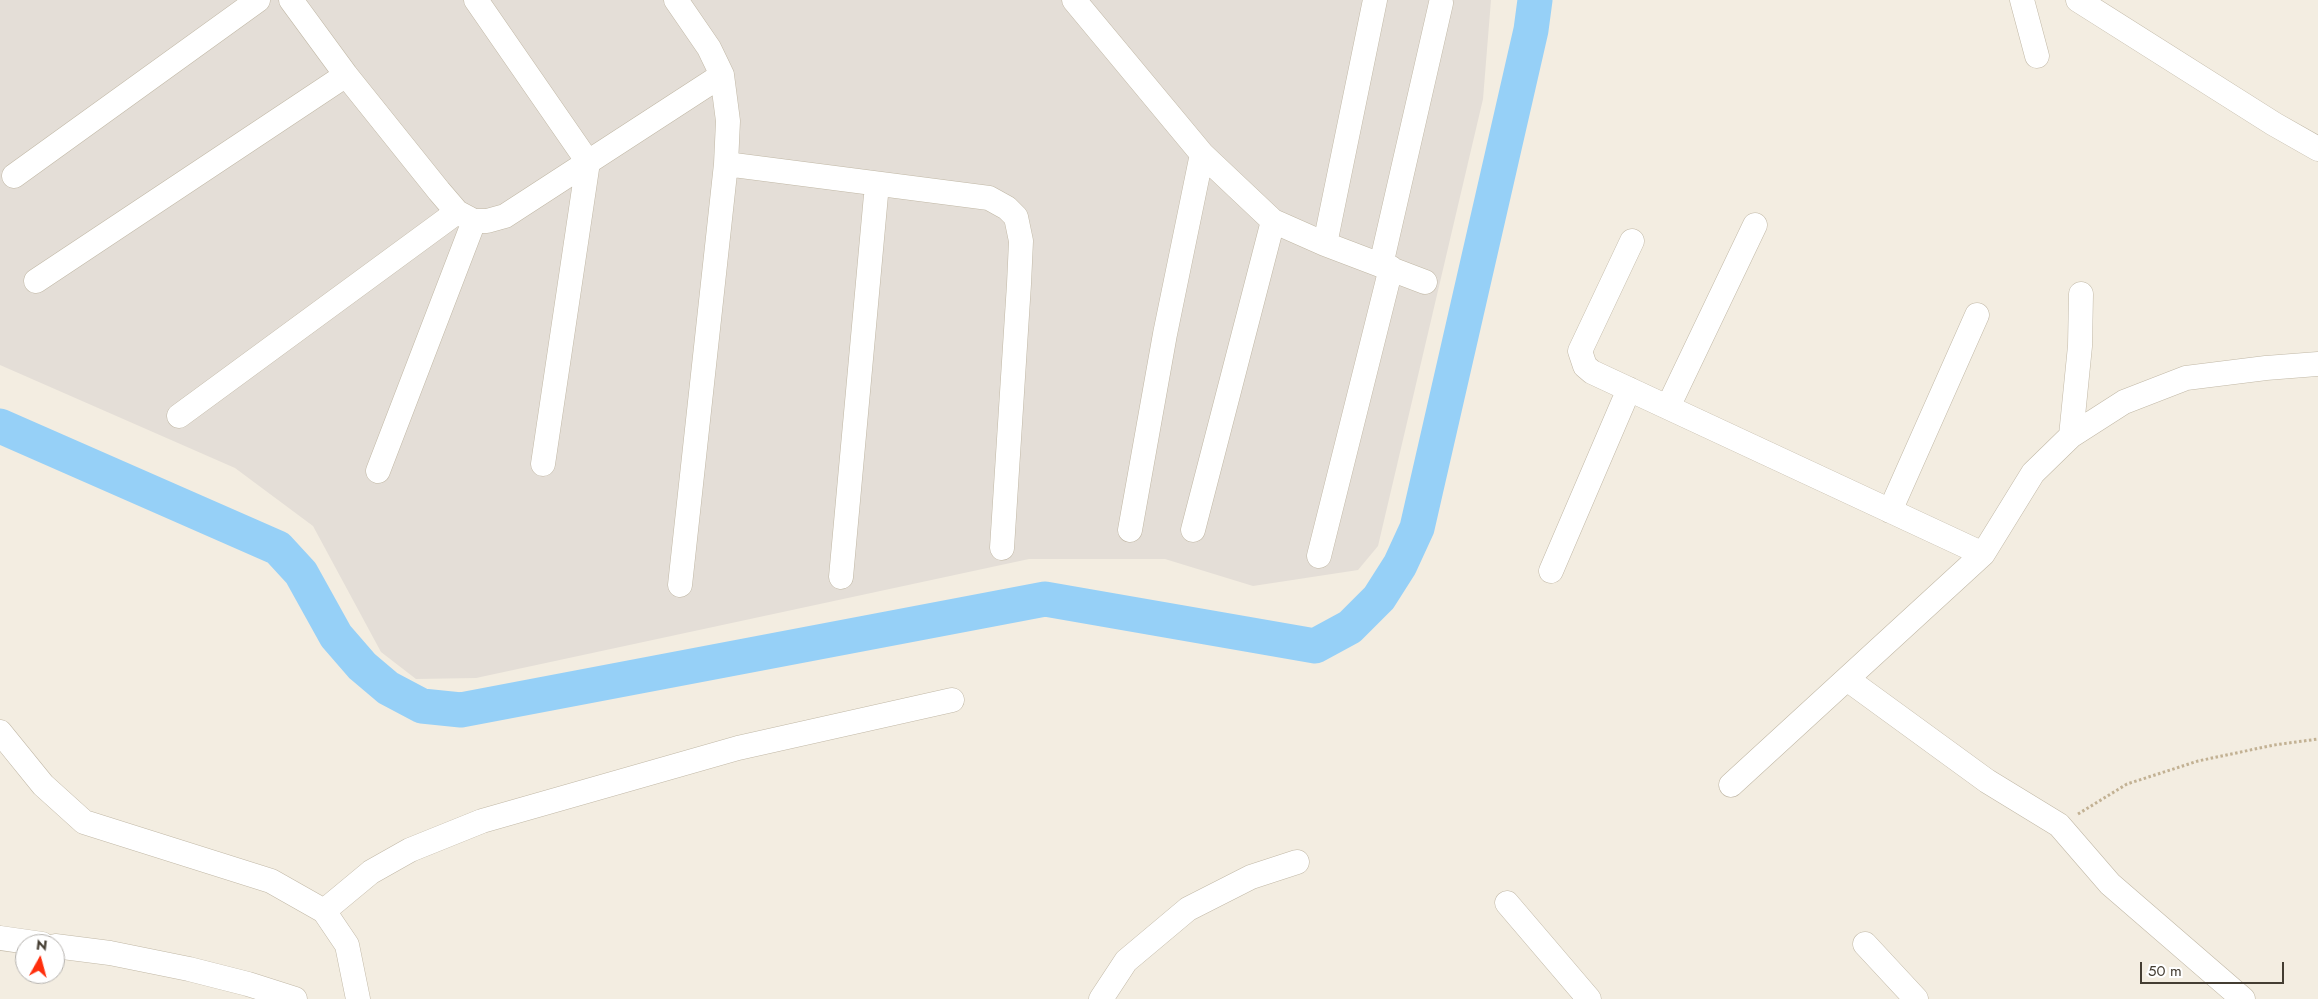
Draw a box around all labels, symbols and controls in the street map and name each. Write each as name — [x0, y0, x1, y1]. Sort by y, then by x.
north arrow — [15, 934, 65, 984]
text: N — [35, 935, 48, 956]
scale bar — [2143, 952, 2287, 984]
text: 50 m — [2148, 960, 2182, 982]

